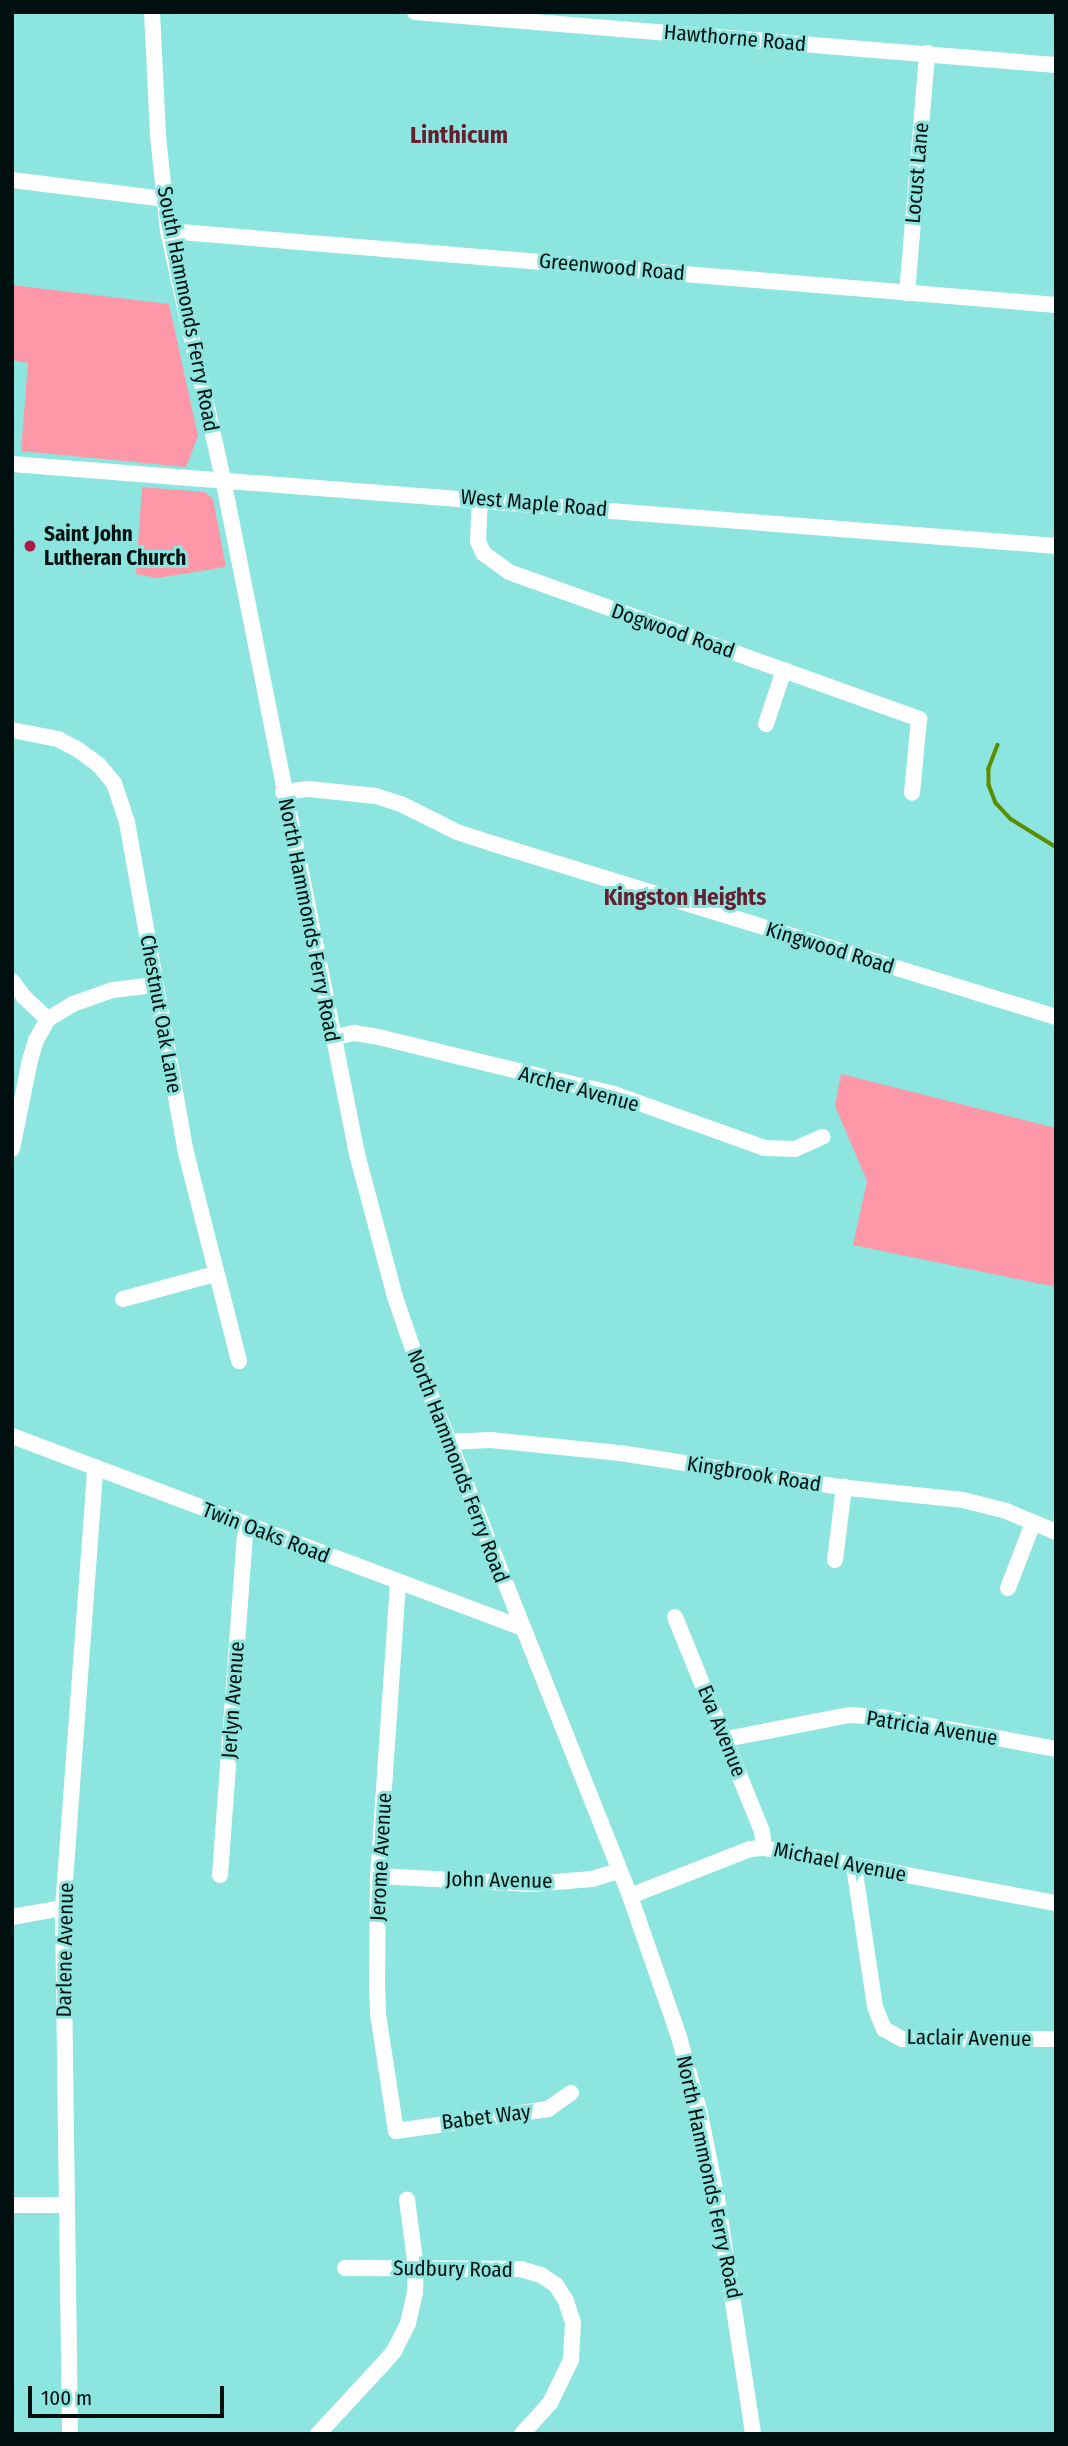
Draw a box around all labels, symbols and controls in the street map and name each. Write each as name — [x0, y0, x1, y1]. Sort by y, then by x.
street label: Hawthorne Road — [663, 19, 807, 57]
street label: Locust Lane — [900, 121, 934, 225]
district label: Linthicum — [410, 122, 508, 150]
street label: South Hammonds Ferry Road — [152, 184, 224, 434]
street label: Greenwood Road — [538, 248, 686, 286]
street label: West Maple Road — [460, 484, 608, 522]
place label: Saint John Lutheran Church — [44, 521, 186, 571]
marker: Saint John Lutheran Church — [22, 538, 38, 554]
street label: Dogwood Road — [608, 598, 738, 664]
street label: North Hammonds Ferry Road — [273, 796, 345, 1044]
district label: Kingston Heights — [604, 883, 766, 911]
street label: Kingwood Road — [763, 917, 897, 979]
street label: Chestnut Oak Lane — [135, 933, 187, 1095]
street label: Archer Avenue — [516, 1061, 642, 1117]
street label: North Hammonds Ferry Road — [402, 1346, 514, 1586]
street label: Kingbrook Road — [685, 1451, 823, 1497]
street label: Twin Oaks Road — [199, 1497, 333, 1569]
street label: Jerlyn Avenue — [216, 1641, 250, 1759]
street label: Eva Avenue — [692, 1681, 752, 1781]
street label: Patricia Avenue — [865, 1705, 999, 1751]
street label: Jerome Avenue — [365, 1792, 397, 1922]
street label: Michael Avenue — [772, 1837, 908, 1887]
street label: John Avenue — [445, 1866, 553, 1894]
street label: Darlene Avenue — [51, 1882, 79, 2018]
street label: Laclair Avenue — [906, 2024, 1032, 2052]
street label: North Hammonds Ferry Road — [671, 2053, 747, 2301]
street label: Babet Way — [440, 2099, 532, 2135]
street label: Sudbury Road — [393, 2255, 513, 2283]
scale bar — [32, 2372, 228, 2416]
text: 100 m — [41, 2385, 92, 2411]

